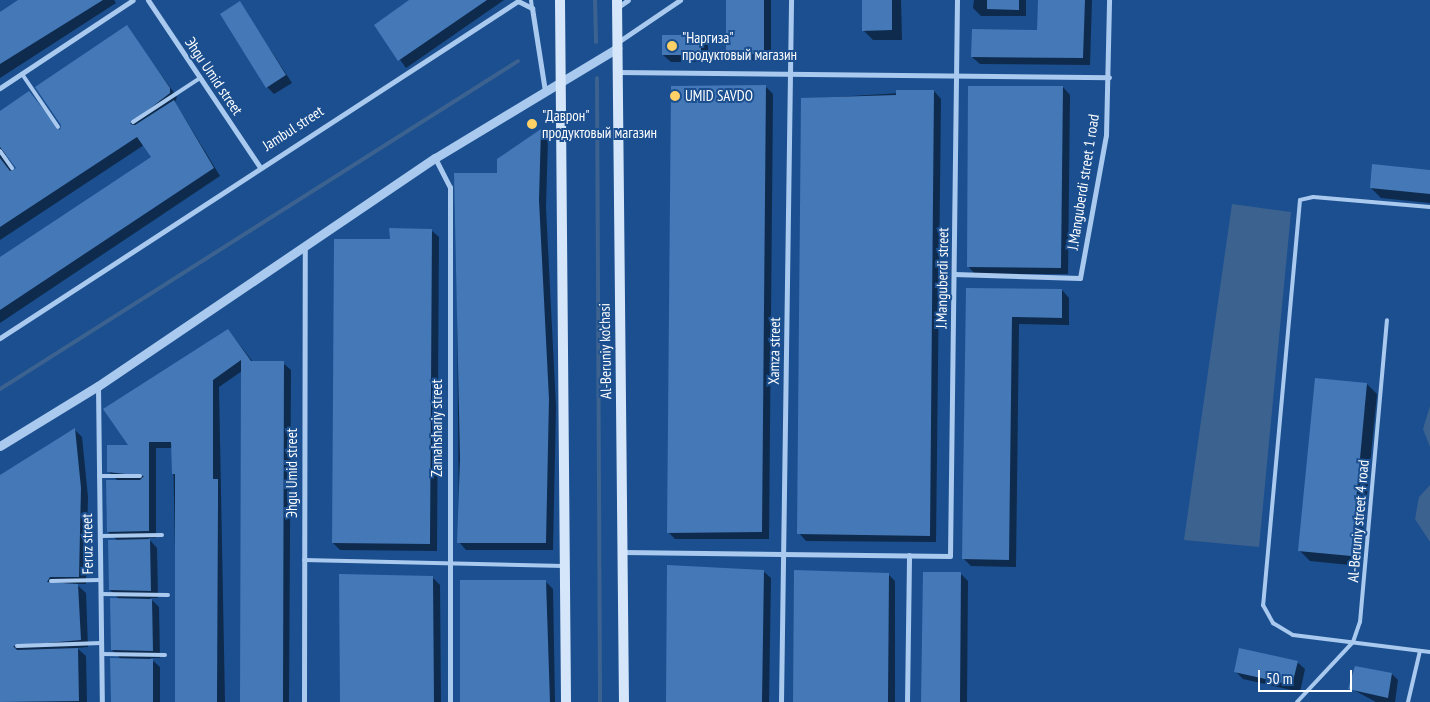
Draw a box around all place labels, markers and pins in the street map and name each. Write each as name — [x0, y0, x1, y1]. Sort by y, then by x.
place label: "Наргиза" продуктовый магазин — [682, 28, 797, 63]
marker: "Наргиза" продуктовый магазин — [666, 40, 678, 52]
place label: UMID SAVDO — [685, 87, 753, 105]
marker: UMID SAVDO — [669, 90, 681, 102]
place label: "Даврон" продуктовый магазин — [542, 106, 657, 141]
marker: "Даврон" продуктовый магазин — [526, 118, 538, 130]

